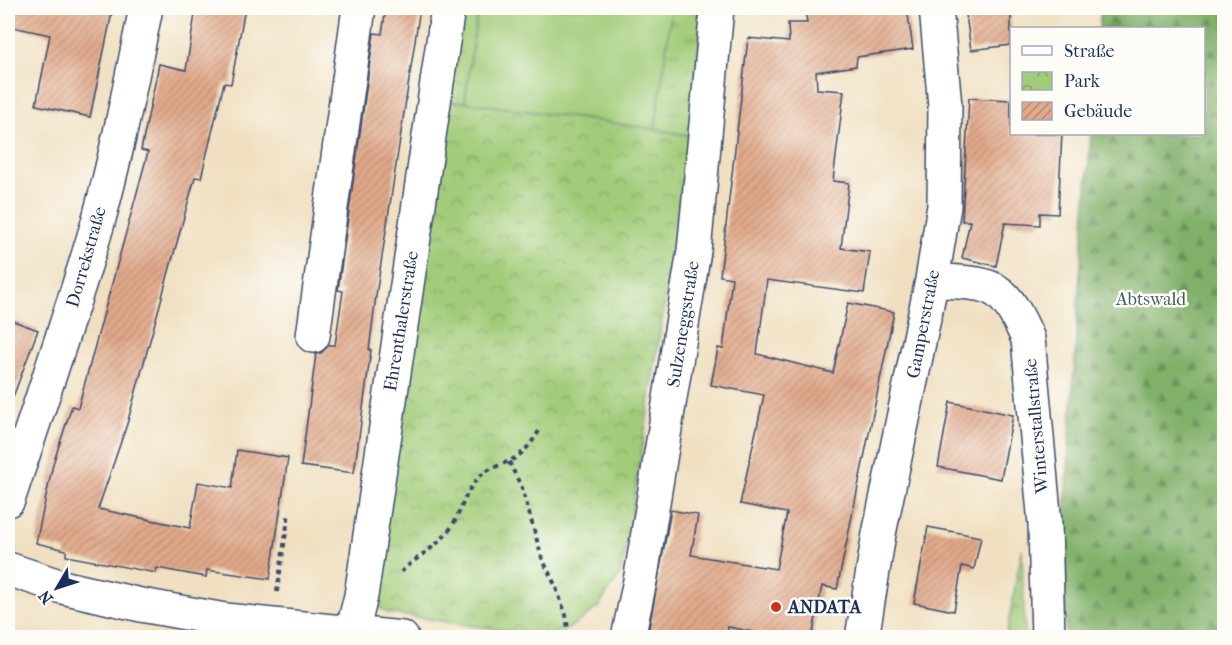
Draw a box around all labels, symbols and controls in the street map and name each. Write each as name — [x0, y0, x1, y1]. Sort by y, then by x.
legend — [1010, 27, 1205, 135]
text: Straße — [1064, 41, 1115, 62]
text: Park — [1064, 71, 1101, 92]
text: Gebäude — [1064, 101, 1132, 122]
street label: Dorrekstraße — [62, 204, 111, 310]
street label: Ehrenthalerstraße — [380, 249, 423, 393]
street label: Sulzeneggstraße — [663, 259, 704, 389]
street label: Gamperstraße — [903, 268, 944, 380]
park label: Abtswald — [1115, 289, 1186, 310]
street label: Winterstallstraße — [1020, 358, 1053, 495]
north arrow — [27, 558, 87, 618]
text: N — [34, 586, 57, 608]
place label: ANDATA — [787, 597, 863, 618]
marker: ANDATA — [769, 600, 783, 614]

